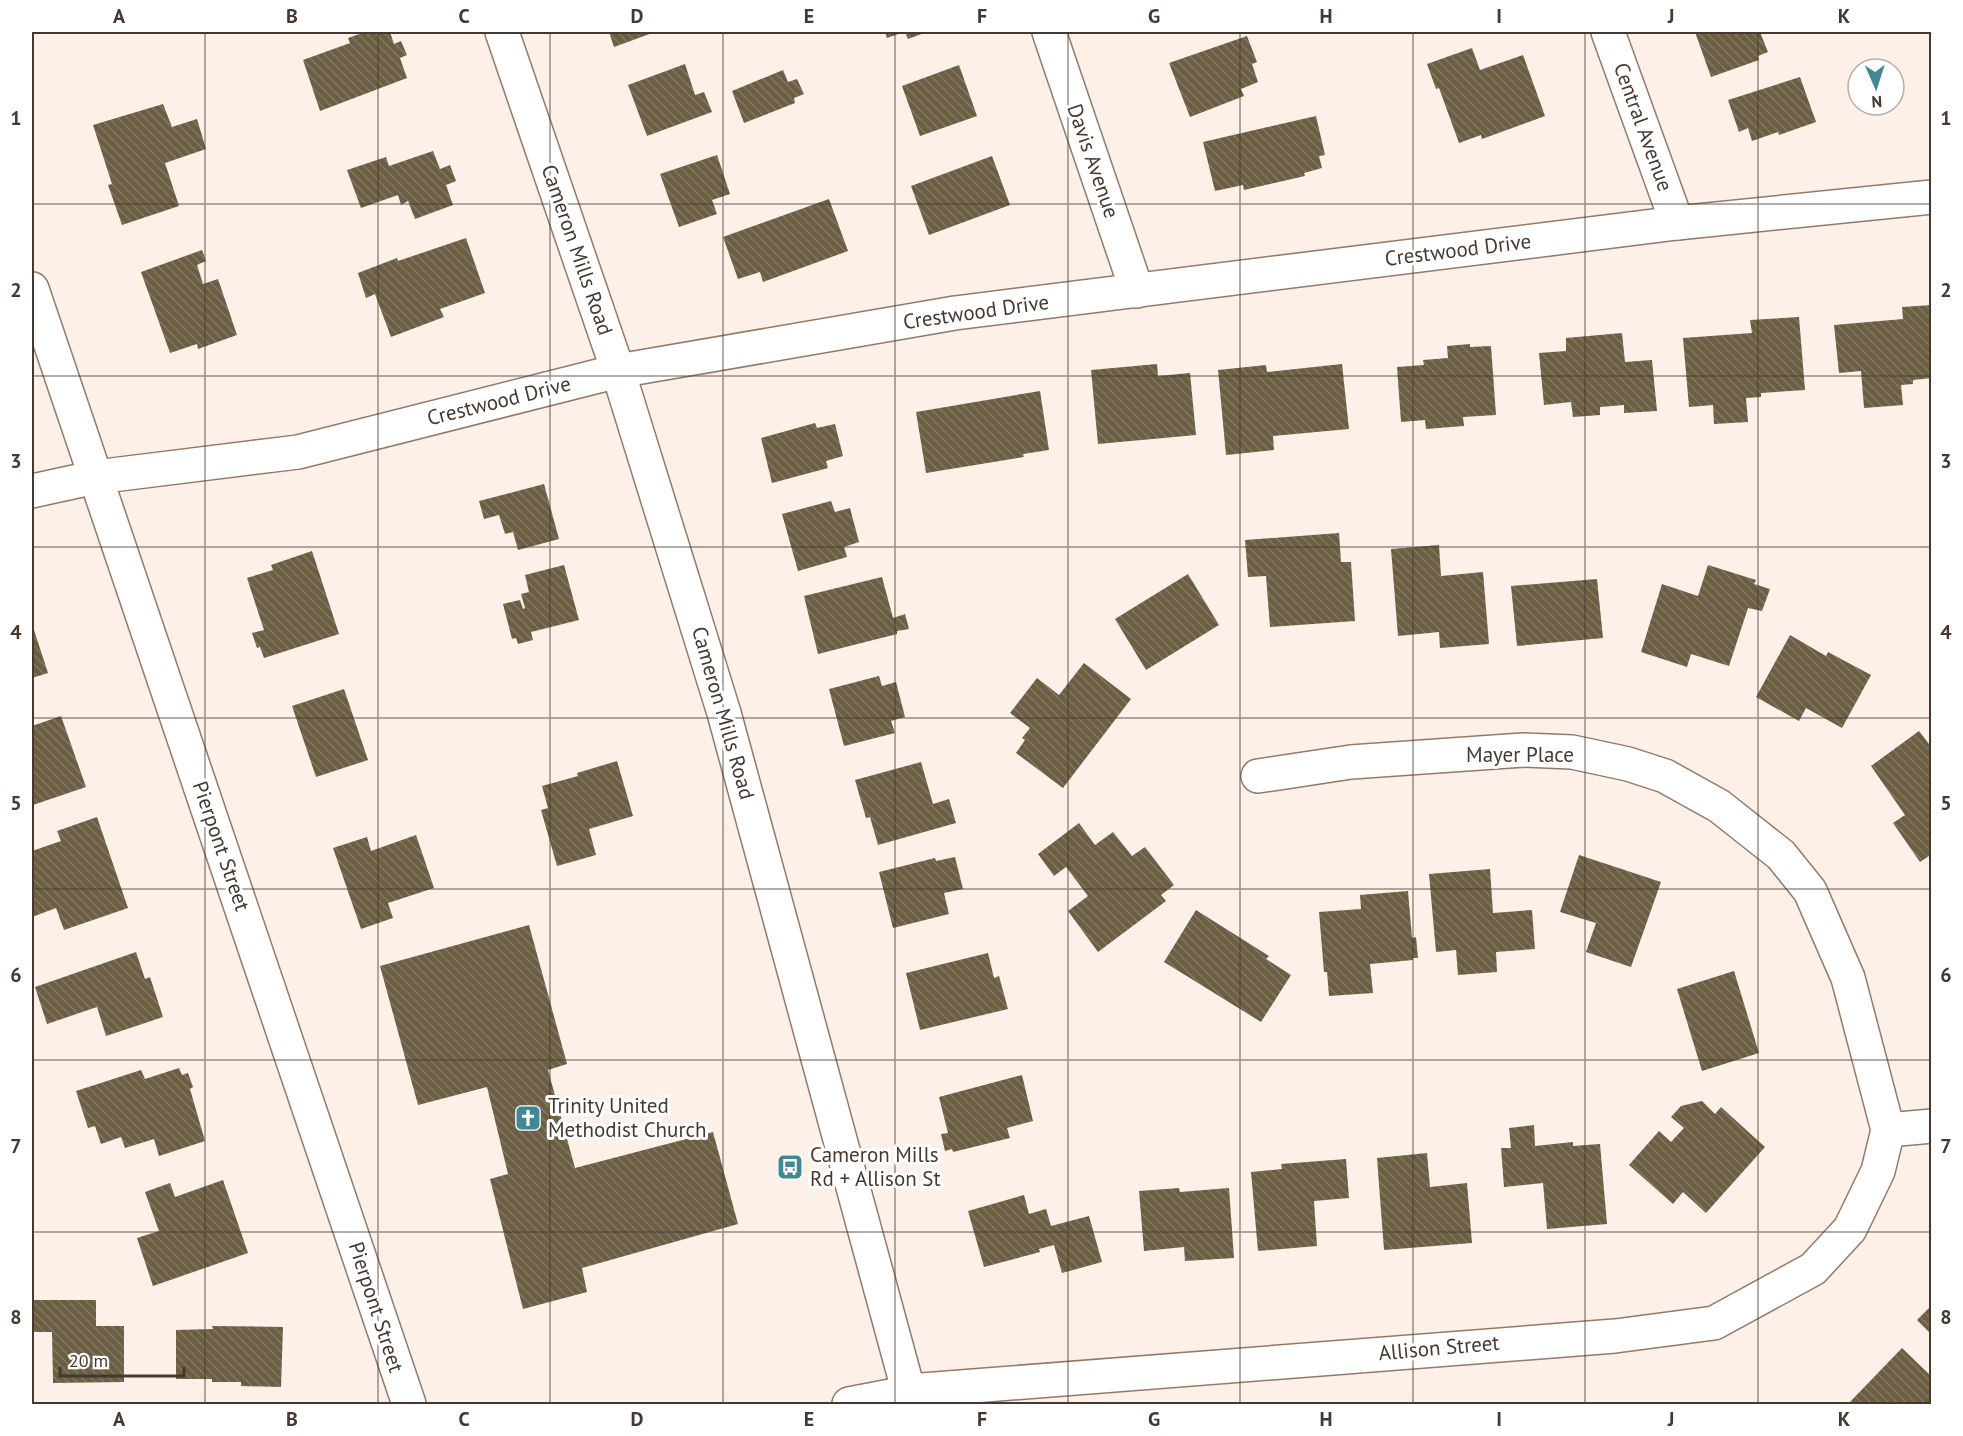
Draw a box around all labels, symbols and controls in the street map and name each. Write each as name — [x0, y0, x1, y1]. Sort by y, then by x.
text: A — [113, 3, 126, 29]
text: B — [286, 3, 298, 29]
text: C — [458, 3, 470, 29]
text: D — [631, 3, 644, 29]
text: E — [804, 3, 814, 29]
text: F — [977, 3, 987, 29]
text: G — [1148, 3, 1160, 29]
text: H — [1319, 3, 1333, 29]
text: I — [1496, 3, 1502, 29]
text: J — [1667, 3, 1674, 29]
text: K — [1838, 3, 1851, 29]
north arrow — [1846, 57, 1906, 117]
street label: Central Avenue — [1608, 59, 1679, 195]
text: N — [1871, 92, 1883, 112]
street label: Davis Avenue — [1061, 100, 1126, 222]
text: 1 — [10, 105, 22, 131]
text: 1 — [1940, 105, 1952, 131]
street label: Cameron Mills Road — [536, 161, 619, 339]
street label: Crestwood Drive — [1383, 227, 1533, 272]
text: 2 — [10, 277, 22, 303]
text: 2 — [1940, 277, 1952, 303]
street label: Crestwood Drive — [901, 288, 1051, 335]
street label: Crestwood Drive — [424, 370, 574, 431]
text: 3 — [10, 448, 22, 474]
text: 3 — [1940, 448, 1952, 474]
text: 4 — [10, 619, 22, 645]
text: 4 — [1940, 619, 1952, 645]
street label: Cameron Mills Road — [686, 623, 761, 802]
street label: Mayer Place — [1466, 741, 1574, 768]
street label: Pierpont Street — [187, 777, 256, 914]
text: 5 — [10, 790, 22, 816]
text: 5 — [1940, 790, 1952, 816]
text: 6 — [10, 962, 22, 988]
text: 6 — [1940, 962, 1952, 988]
place label: Trinity United Methodist Church — [548, 1092, 707, 1143]
church icon: Trinity United Methodist Church — [513, 1103, 543, 1133]
text: 7 — [10, 1133, 22, 1159]
text: 7 — [1940, 1133, 1952, 1159]
place label: Cameron Mills Rd + Allison St — [810, 1141, 941, 1192]
bus stop icon: Cameron Mills Rd + Allison St — [775, 1152, 805, 1182]
street label: Pierpont Street — [343, 1238, 410, 1376]
text: 8 — [10, 1304, 22, 1330]
text: 8 — [1940, 1304, 1952, 1330]
street label: Allison Street — [1378, 1329, 1500, 1366]
scale bar — [60, 1340, 184, 1378]
text: 20 m — [69, 1349, 108, 1372]
text: A — [113, 1406, 126, 1432]
text: B — [286, 1406, 298, 1432]
text: C — [458, 1406, 470, 1432]
text: D — [631, 1406, 644, 1432]
text: E — [804, 1406, 814, 1432]
text: F — [977, 1406, 987, 1432]
text: G — [1148, 1406, 1160, 1432]
text: H — [1319, 1406, 1333, 1432]
text: I — [1496, 1406, 1502, 1432]
text: J — [1667, 1406, 1674, 1432]
text: K — [1838, 1406, 1851, 1432]

